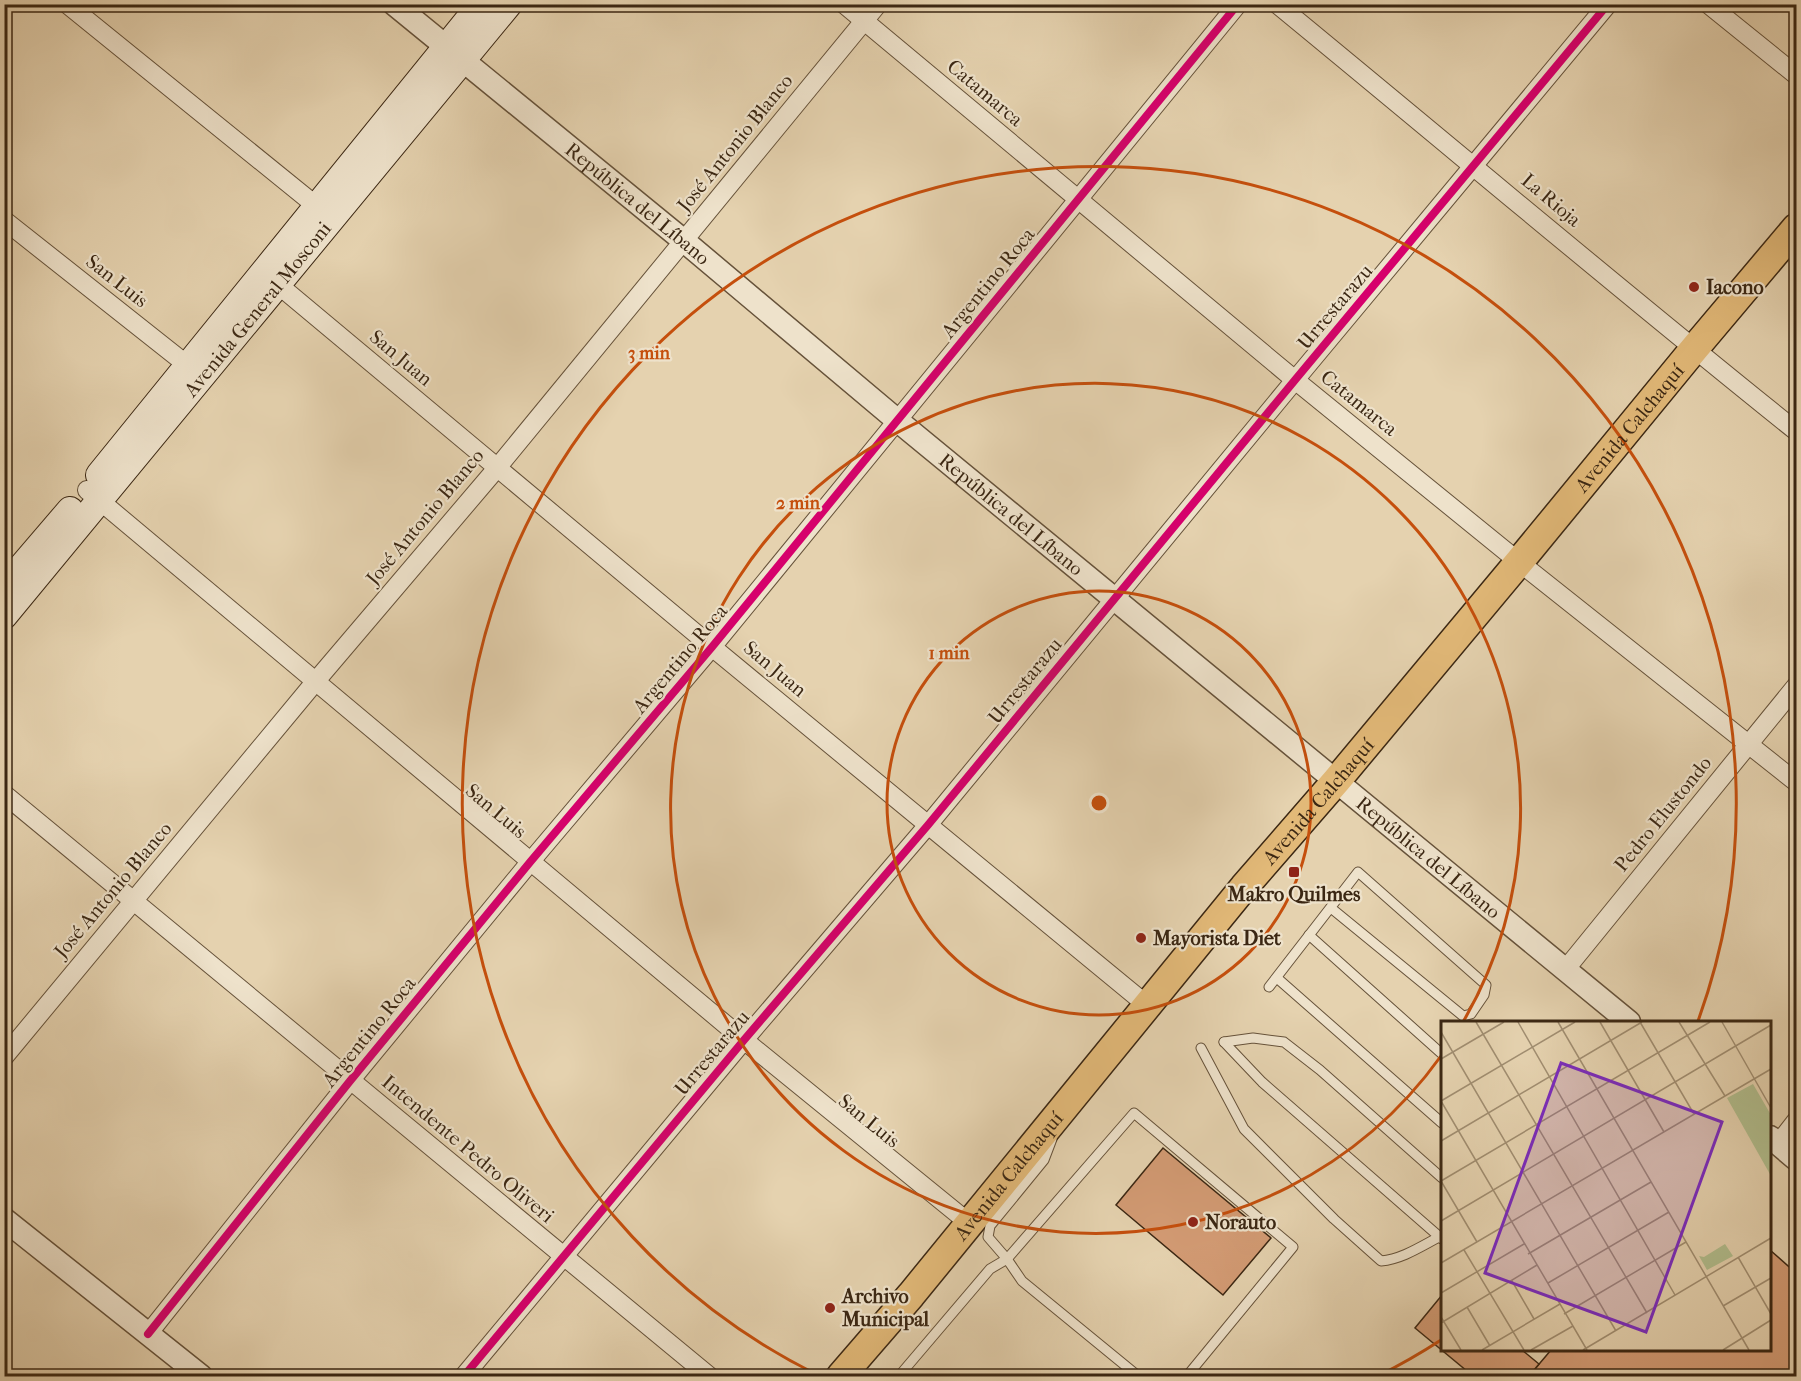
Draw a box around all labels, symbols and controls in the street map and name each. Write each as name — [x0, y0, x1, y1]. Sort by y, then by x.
street label: Catamarca — [943, 55, 1028, 132]
street label: José Antonio Blanco — [671, 70, 798, 218]
street label: República del Líbano — [561, 138, 715, 269]
street label: La Rioja — [1517, 169, 1586, 232]
street label: Avenida General Mosconi — [178, 217, 336, 402]
street label: Argentino Roca — [936, 223, 1040, 343]
street label: San Luis — [82, 250, 152, 312]
street label: Urrestarazu — [1293, 259, 1378, 354]
place label: Iacono — [1706, 276, 1764, 299]
marker: Iacono — [1687, 280, 1701, 294]
street label: San Juan — [365, 325, 437, 391]
text: 3 min — [628, 343, 671, 364]
street label: Avenida Calchaquí — [1569, 358, 1689, 497]
street label: Catamarca — [1316, 365, 1402, 441]
street label: José Antonio Blanco — [360, 444, 489, 591]
street label: República del Líbano — [935, 448, 1088, 580]
text: 2 min — [776, 493, 820, 514]
street label: Argentino Roca — [627, 599, 733, 719]
street label: Urrestarazu — [983, 633, 1067, 729]
street label: San Juan — [739, 636, 811, 702]
text: 1 min — [928, 643, 970, 664]
street label: Avenida Calchaquí — [1257, 733, 1379, 870]
street label: Pedro Elustondo — [1610, 752, 1716, 876]
street label: San Luis — [461, 779, 531, 843]
street label: República del Líbano — [1352, 791, 1505, 923]
centre of rings — [1089, 793, 1109, 813]
street label: José Antonio Blanco — [48, 817, 177, 964]
marker: Makro Quilmes — [1287, 865, 1301, 879]
place label: Makro Quilmes — [1227, 883, 1361, 906]
place label: Mayorista Diet — [1152, 927, 1282, 950]
marker: Mayorista Diet — [1134, 931, 1148, 945]
street label: Argentino Roca — [317, 972, 421, 1092]
street label: Urrestarazu — [670, 1005, 755, 1100]
inset map — [1441, 1021, 1771, 1351]
street label: Intendente Pedro Oliveri — [377, 1070, 559, 1228]
street label: San Luis — [834, 1089, 904, 1153]
street label: Avenida Calchaquí — [949, 1106, 1068, 1245]
place label: Norauto — [1205, 1211, 1276, 1234]
marker: Norauto — [1186, 1215, 1200, 1229]
place label: Archivo Municipal — [840, 1285, 930, 1331]
marker: Archivo Municipal — [823, 1301, 837, 1315]

